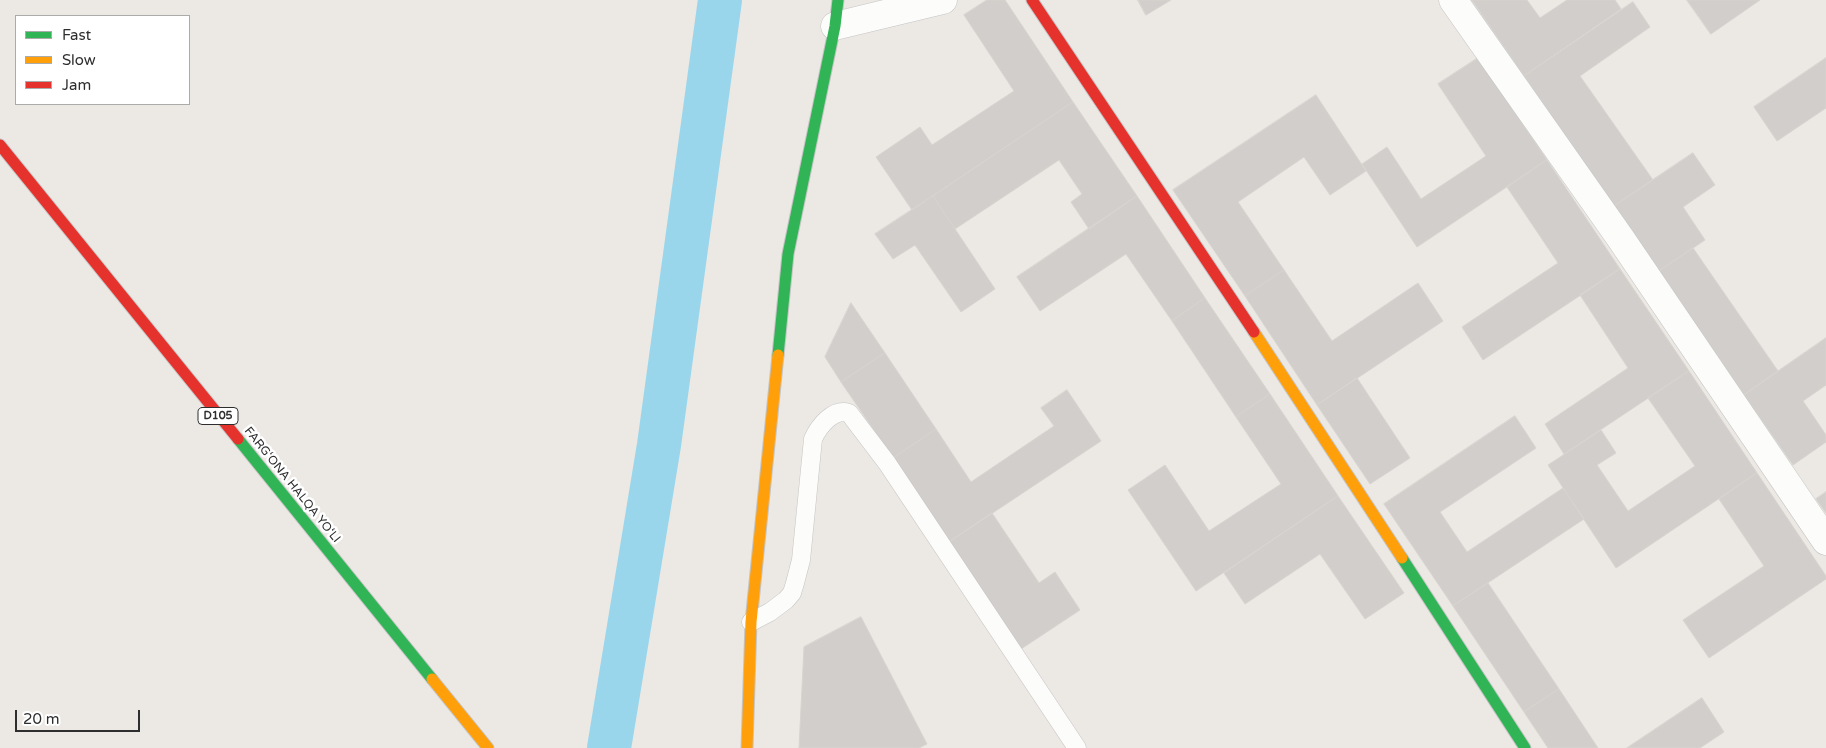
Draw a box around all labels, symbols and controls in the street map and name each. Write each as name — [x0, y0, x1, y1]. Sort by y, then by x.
legend — [15, 15, 190, 105]
text: Fast — [62, 26, 91, 44]
text: Slow — [62, 51, 96, 69]
text: Jam — [62, 76, 91, 94]
road number: D105 — [198, 408, 238, 424]
street label: FARG‘ONA HALQA YO‘LI — [241, 424, 343, 546]
scale bar — [18, 700, 142, 732]
text: 20 m — [23, 710, 60, 728]

